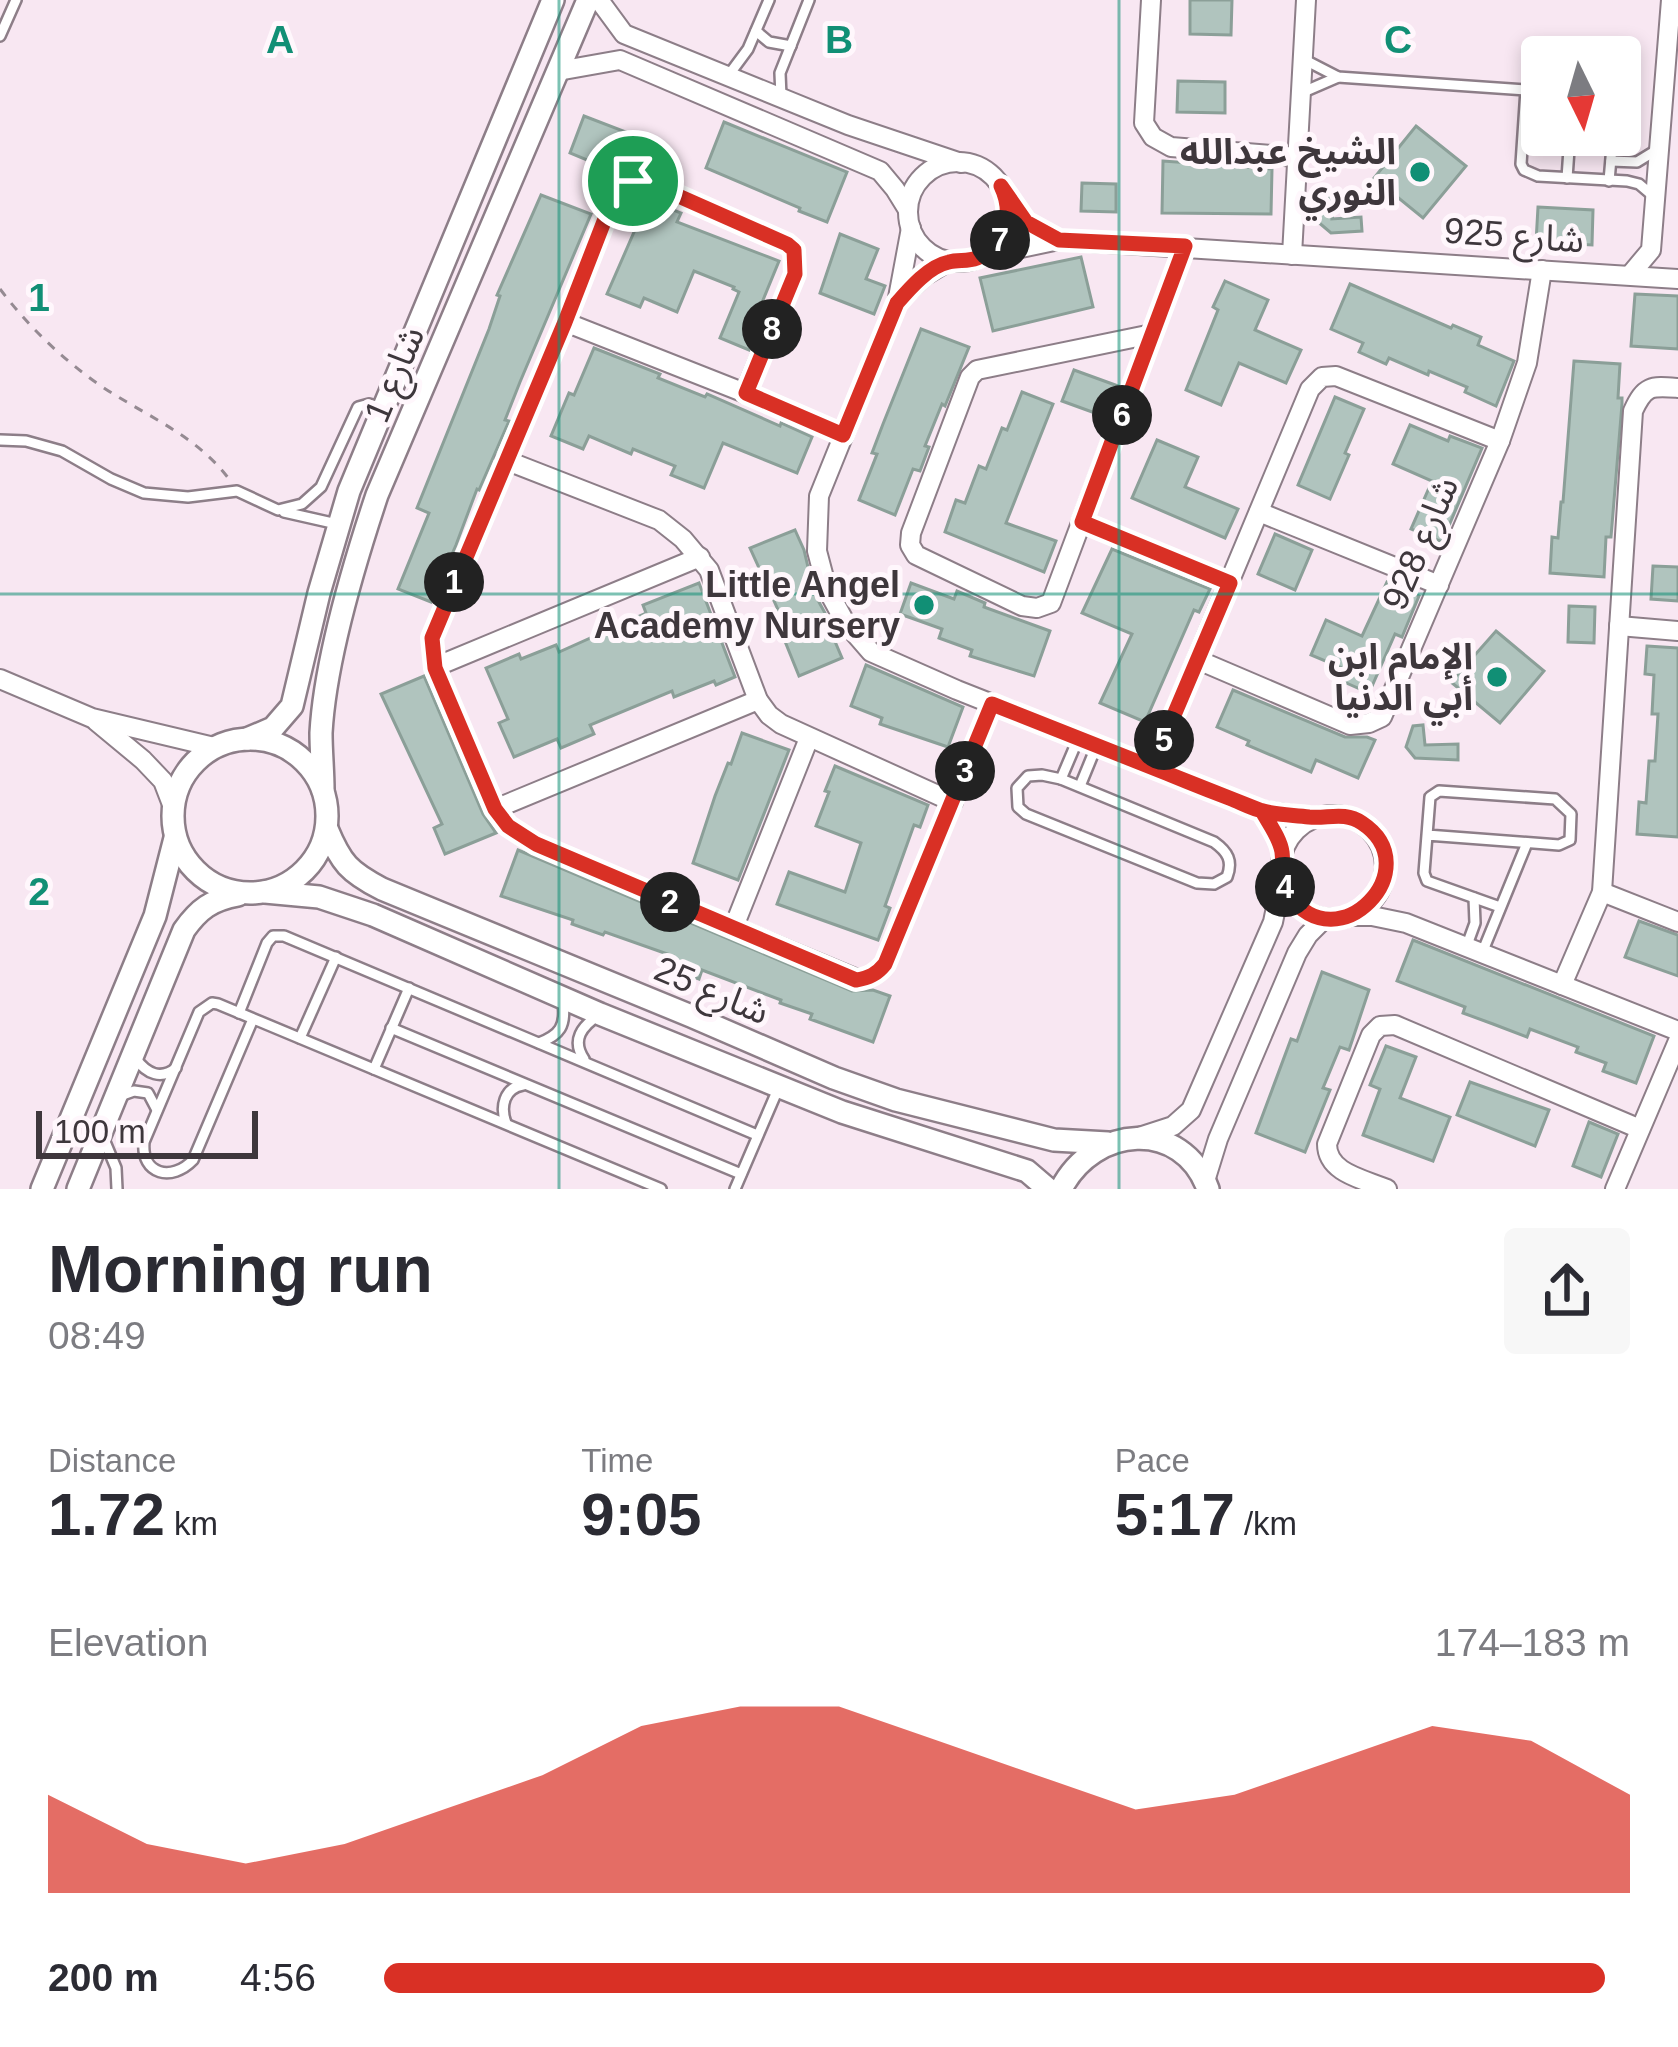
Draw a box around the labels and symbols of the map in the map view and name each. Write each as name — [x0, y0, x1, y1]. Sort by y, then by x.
text: A — [266, 18, 294, 61]
text: B — [825, 18, 853, 61]
text: C — [1384, 18, 1412, 61]
north arrow — [1521, 36, 1641, 156]
pin — [582, 130, 684, 232]
place label: الشيخ عبدالله النوري — [1180, 131, 1396, 221]
marker: الشيخ عبدالله النوري — [1407, 159, 1433, 185]
pin: 7 — [970, 210, 1030, 270]
street label: شارع 925 — [1442, 210, 1585, 266]
text: 1 — [28, 276, 50, 319]
pin: 8 — [742, 299, 802, 359]
street label: شارع 1 — [356, 320, 438, 430]
pin: 6 — [1092, 385, 1152, 445]
street label: شارع 928 — [1374, 470, 1472, 618]
pin: 1 — [424, 552, 484, 612]
place label: Little Angel Academy Nursery — [594, 564, 900, 646]
marker: Little Angel Academy Nursery — [911, 592, 937, 618]
place label: الإمام ابن أبي الدنيا — [1328, 636, 1473, 726]
marker: الإمام ابن أبي الدنيا — [1484, 664, 1510, 690]
pin: 5 — [1134, 710, 1194, 770]
pin: 3 — [935, 741, 995, 801]
pin: 4 — [1255, 857, 1315, 917]
text: 2 — [28, 870, 50, 913]
pin: 2 — [640, 872, 700, 932]
street label: شارع 25 — [646, 948, 775, 1038]
scale bar — [36, 1105, 258, 1158]

